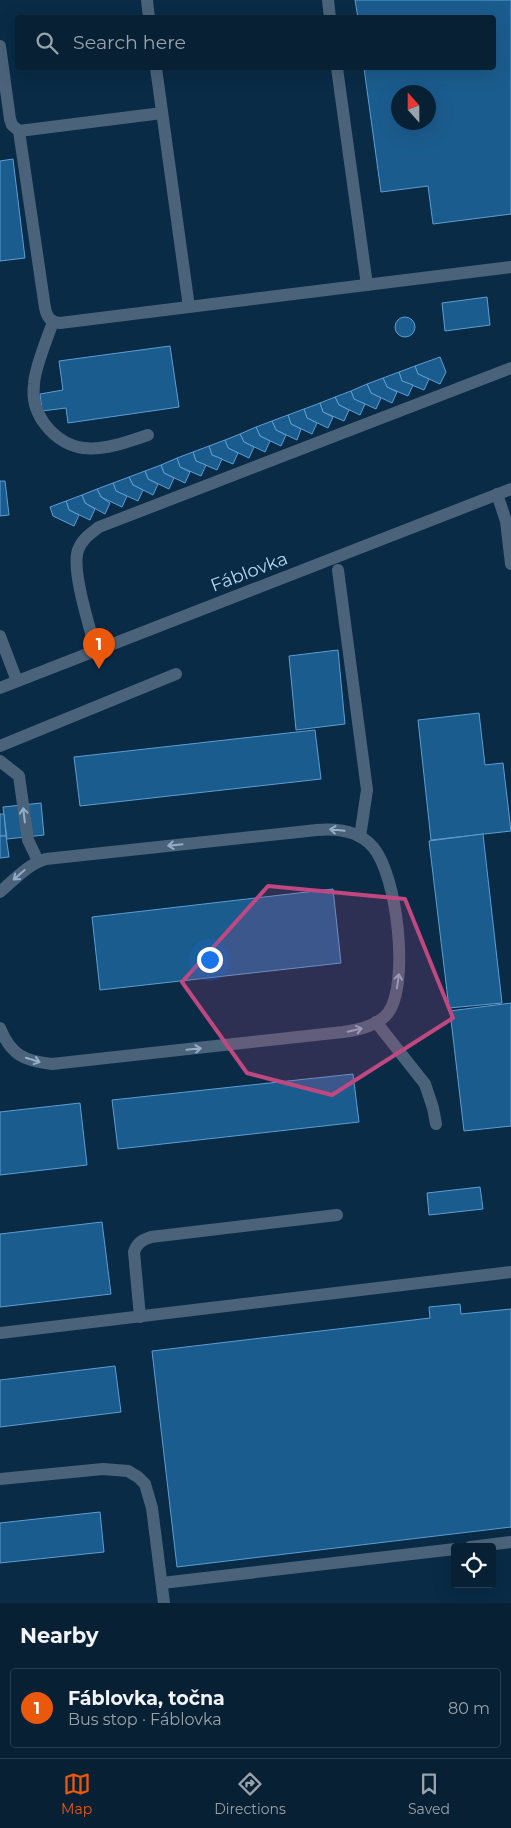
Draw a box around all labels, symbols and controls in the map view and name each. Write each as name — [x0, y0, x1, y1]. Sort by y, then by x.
search box — [15, 15, 496, 70]
icon: search — [33, 29, 61, 57]
text: Search here — [73, 31, 186, 54]
north arrow — [391, 85, 436, 130]
street label: Fáblovka — [207, 547, 291, 597]
pin: 1 — [83, 628, 115, 669]
one-way arrow — [19, 807, 29, 823]
one-way arrow — [329, 825, 345, 835]
one-way arrow — [168, 840, 184, 850]
one-way arrow — [13, 870, 26, 881]
your location — [197, 947, 223, 973]
one-way arrow — [393, 973, 403, 989]
one-way arrow — [347, 1025, 363, 1034]
one-way arrow — [185, 1044, 201, 1054]
one-way arrow — [24, 1056, 40, 1066]
map controls — [451, 1543, 496, 1588]
button: locate — [451, 1543, 496, 1588]
text: Nearby — [20, 1623, 99, 1648]
text: Fáblovka, točna — [68, 1687, 225, 1710]
text: 1 — [34, 1699, 40, 1718]
text: 80 m — [448, 1699, 490, 1718]
text: Bus stop · Fáblovka — [68, 1710, 222, 1729]
tab: Map — [61, 1770, 92, 1818]
tab: Directions — [214, 1770, 286, 1818]
tab: Saved — [408, 1770, 450, 1818]

